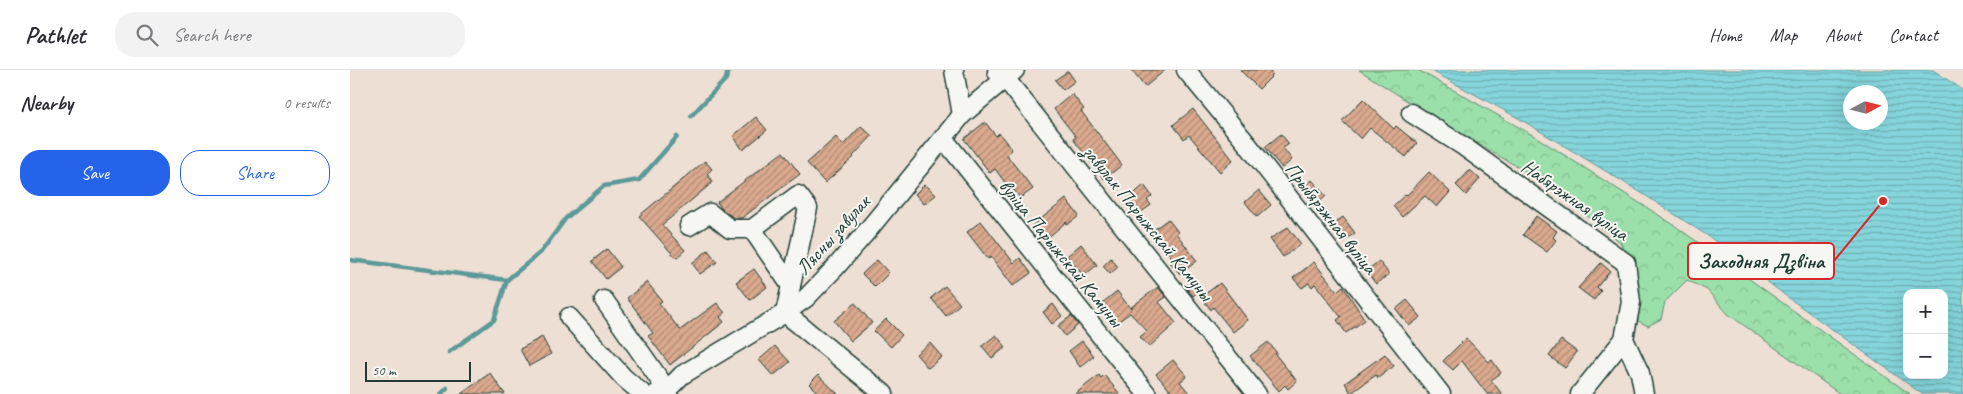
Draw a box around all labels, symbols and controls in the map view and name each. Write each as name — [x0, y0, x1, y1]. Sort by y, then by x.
search box — [115, 12, 465, 57]
text: Pathlet — [25, 20, 85, 50]
icon: search — [133, 21, 161, 49]
text: Search here — [173, 23, 251, 47]
text: Home — [1709, 24, 1742, 46]
text: Map — [1770, 24, 1797, 46]
text: About — [1825, 24, 1861, 46]
text: Contact — [1889, 24, 1938, 46]
north arrow — [1843, 85, 1888, 130]
text: Nearby — [20, 90, 73, 116]
text: 0 results — [283, 93, 330, 113]
street label: завулак Парыжскай Камуны — [1075, 138, 1219, 308]
button: Save — [20, 150, 170, 196]
button: Share — [180, 150, 330, 196]
street label: Набярэжная вуліца — [1516, 154, 1635, 247]
street label: Прыбярэжная вуліца — [1279, 157, 1383, 280]
street label: вуліца Парыжскай Камуны — [994, 174, 1129, 333]
street label: Лясны завулак — [791, 189, 877, 281]
callout: Заходняя Дзвіна — [1688, 243, 1834, 279]
text: Заходняя Дзвіна — [1698, 248, 1826, 275]
map controls — [1903, 289, 1948, 379]
button: + — [1903, 289, 1948, 334]
button: − — [1903, 334, 1948, 379]
scale bar — [365, 359, 471, 382]
text: 50 m — [372, 362, 396, 379]

